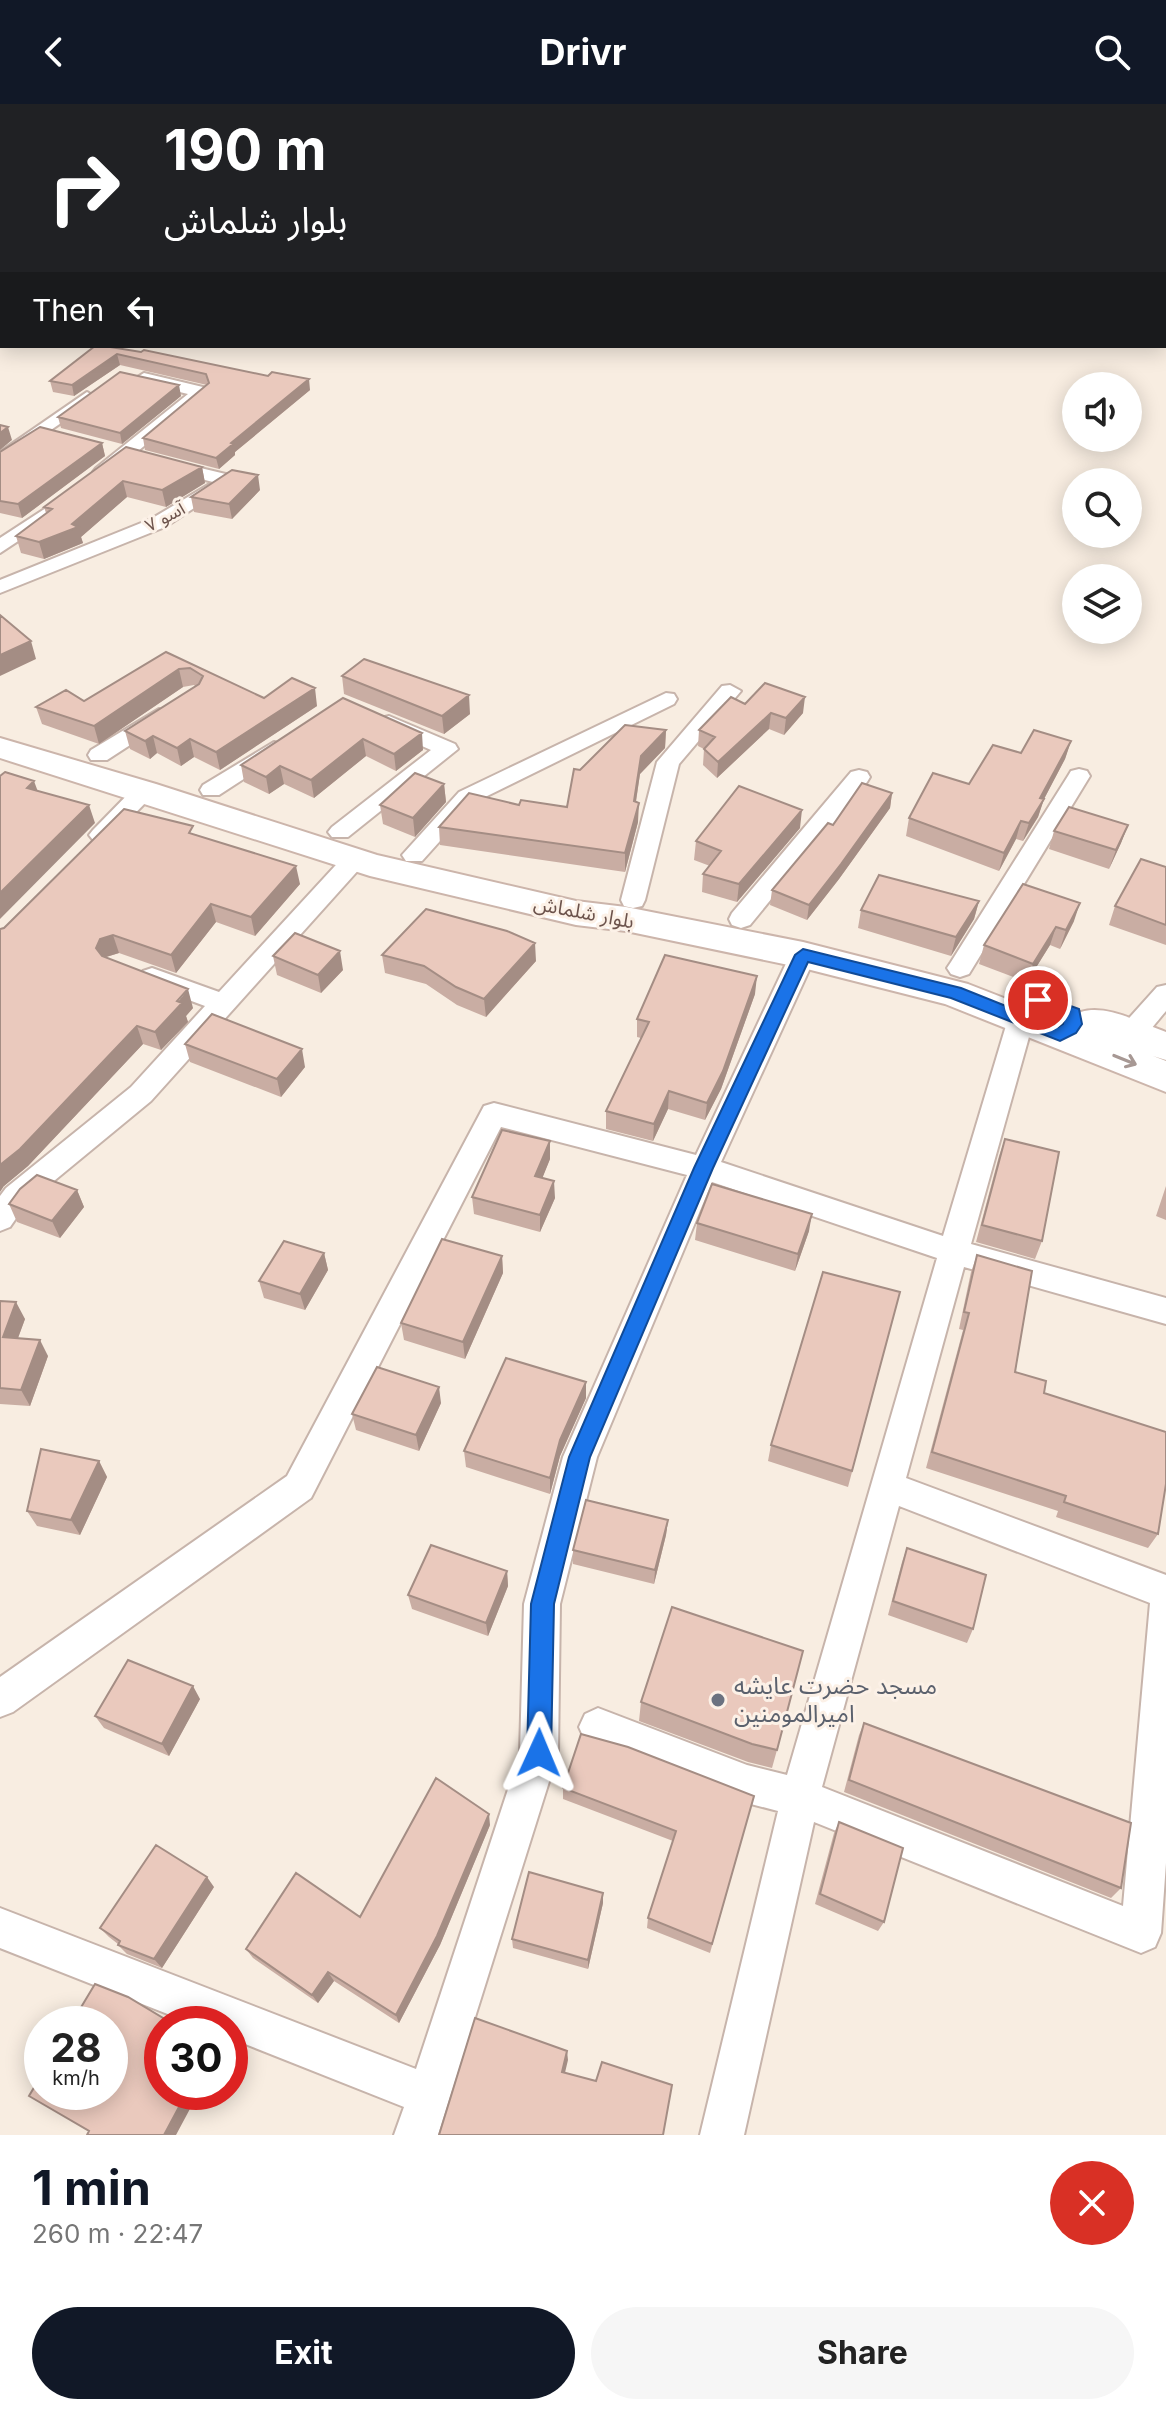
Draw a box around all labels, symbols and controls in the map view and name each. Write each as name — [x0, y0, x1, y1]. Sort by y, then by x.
icon: back — [32, 30, 76, 74]
text: Drivr — [540, 30, 626, 74]
icon: search — [1090, 30, 1134, 74]
text: 190 m — [164, 116, 327, 184]
icon: right — [32, 136, 136, 240]
text: بلوار شلماش — [164, 198, 347, 242]
icon: left — [120, 288, 164, 332]
text: Then — [32, 292, 104, 328]
map controls — [1062, 372, 1142, 644]
button: sound — [1062, 372, 1142, 452]
button: search — [1062, 468, 1142, 548]
street label: آسو ۷ — [141, 497, 189, 537]
button: layers — [1062, 564, 1142, 644]
street label: بلوار شلماش — [532, 891, 636, 933]
pin — [1004, 966, 1072, 1034]
icon: arrive — [1016, 978, 1060, 1022]
one-way arrow — [1112, 1054, 1137, 1069]
place label: مسجد حضرت عایشه امیرالمومنین — [734, 1671, 937, 1728]
marker: مسجد حضرت عایشه امیرالمومنین — [709, 1691, 727, 1709]
position arrow — [497, 1711, 581, 1795]
speed limit sign: 30 — [144, 2006, 248, 2110]
text: 28 — [50, 2023, 102, 2072]
text: km/h — [52, 2066, 100, 2090]
text: 1 min — [32, 2158, 151, 2217]
button: close — [1050, 2161, 1134, 2245]
text: 260 m · 22:47 — [32, 2218, 203, 2249]
button: Exit — [32, 2307, 575, 2399]
button: Share — [591, 2307, 1134, 2399]

